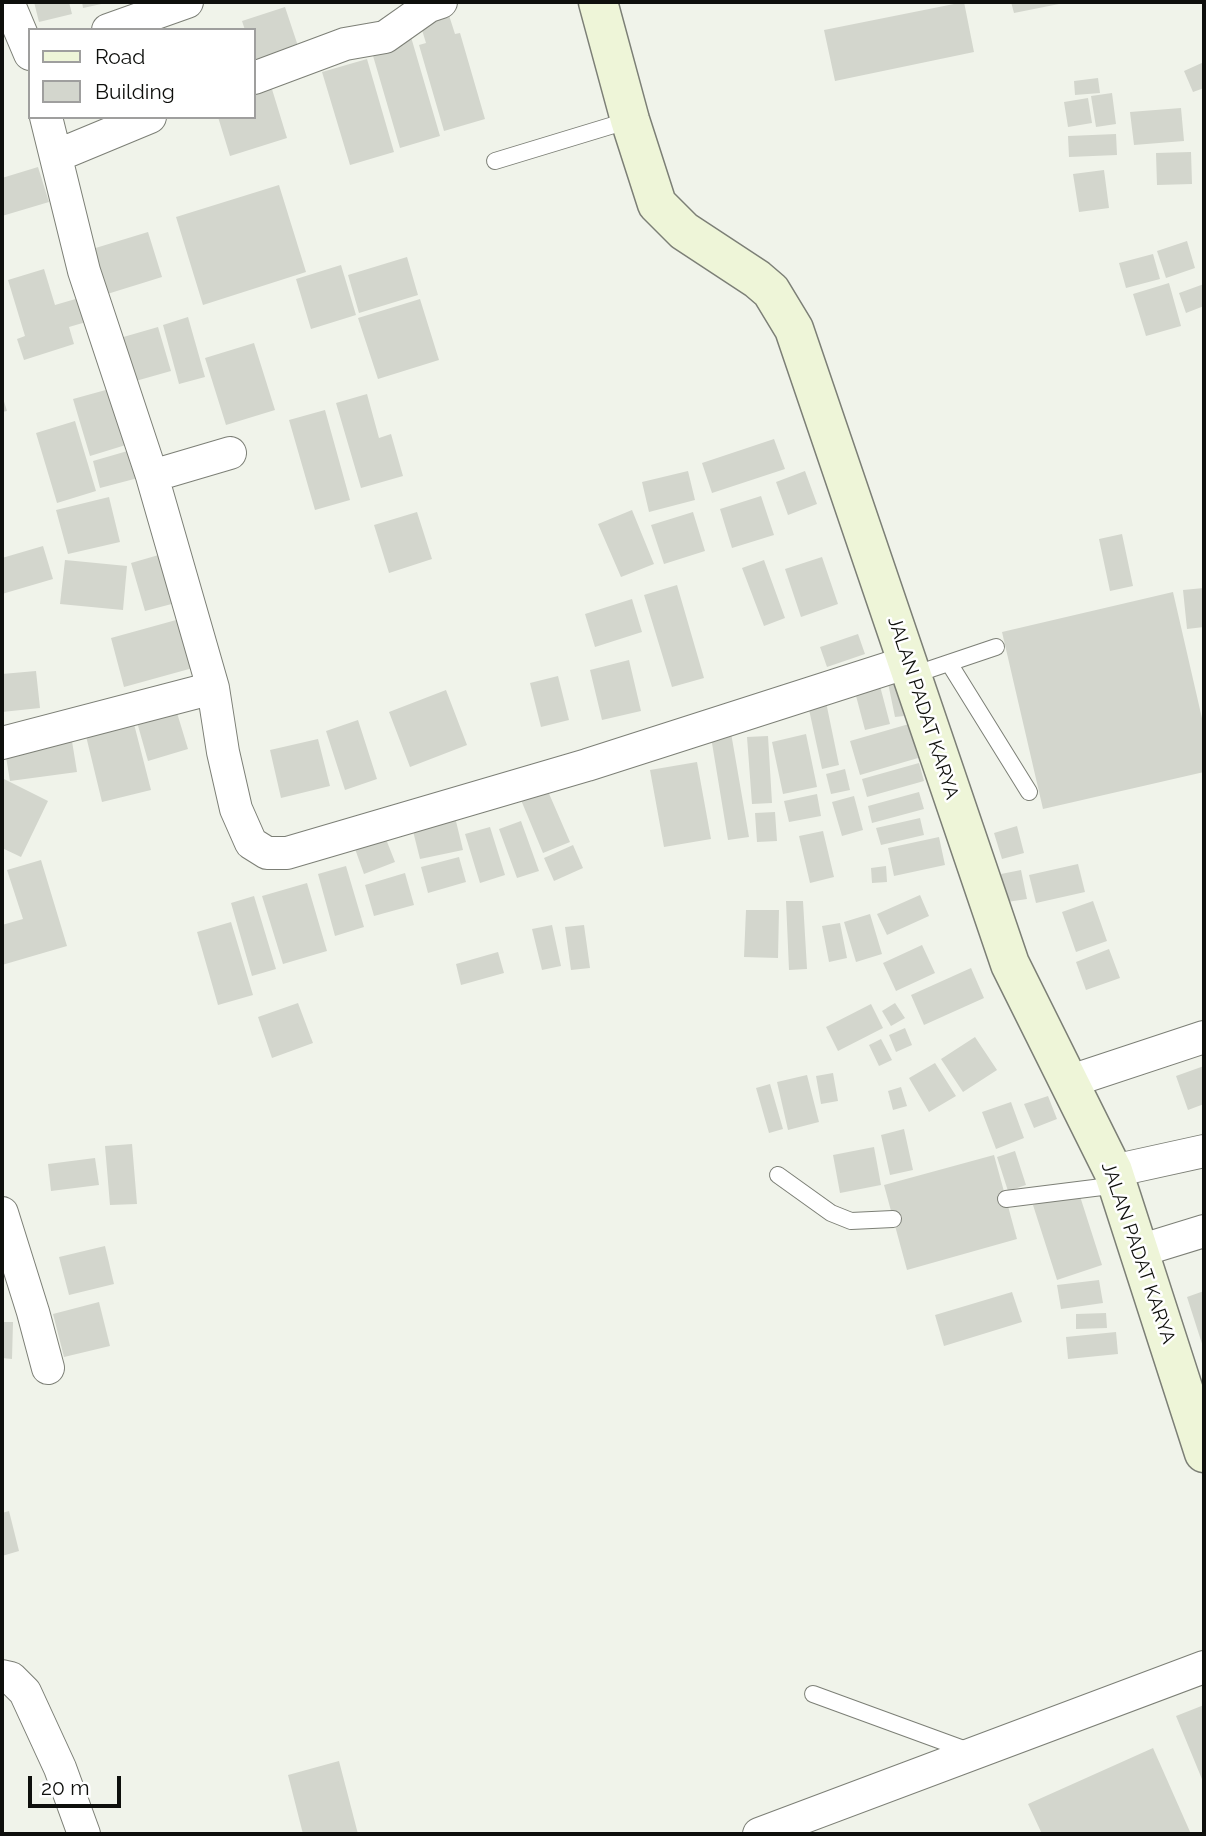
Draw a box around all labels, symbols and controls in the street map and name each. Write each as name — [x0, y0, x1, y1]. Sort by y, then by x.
legend — [28, 28, 256, 119]
text: Road — [95, 44, 145, 69]
text: Building — [95, 79, 175, 104]
street label: JALAN PADAT KARYA — [883, 614, 963, 802]
street label: JALAN PADAT KARYA — [1096, 1159, 1180, 1347]
scale bar — [32, 1762, 124, 1806]
text: 20 m — [41, 1775, 89, 1800]

